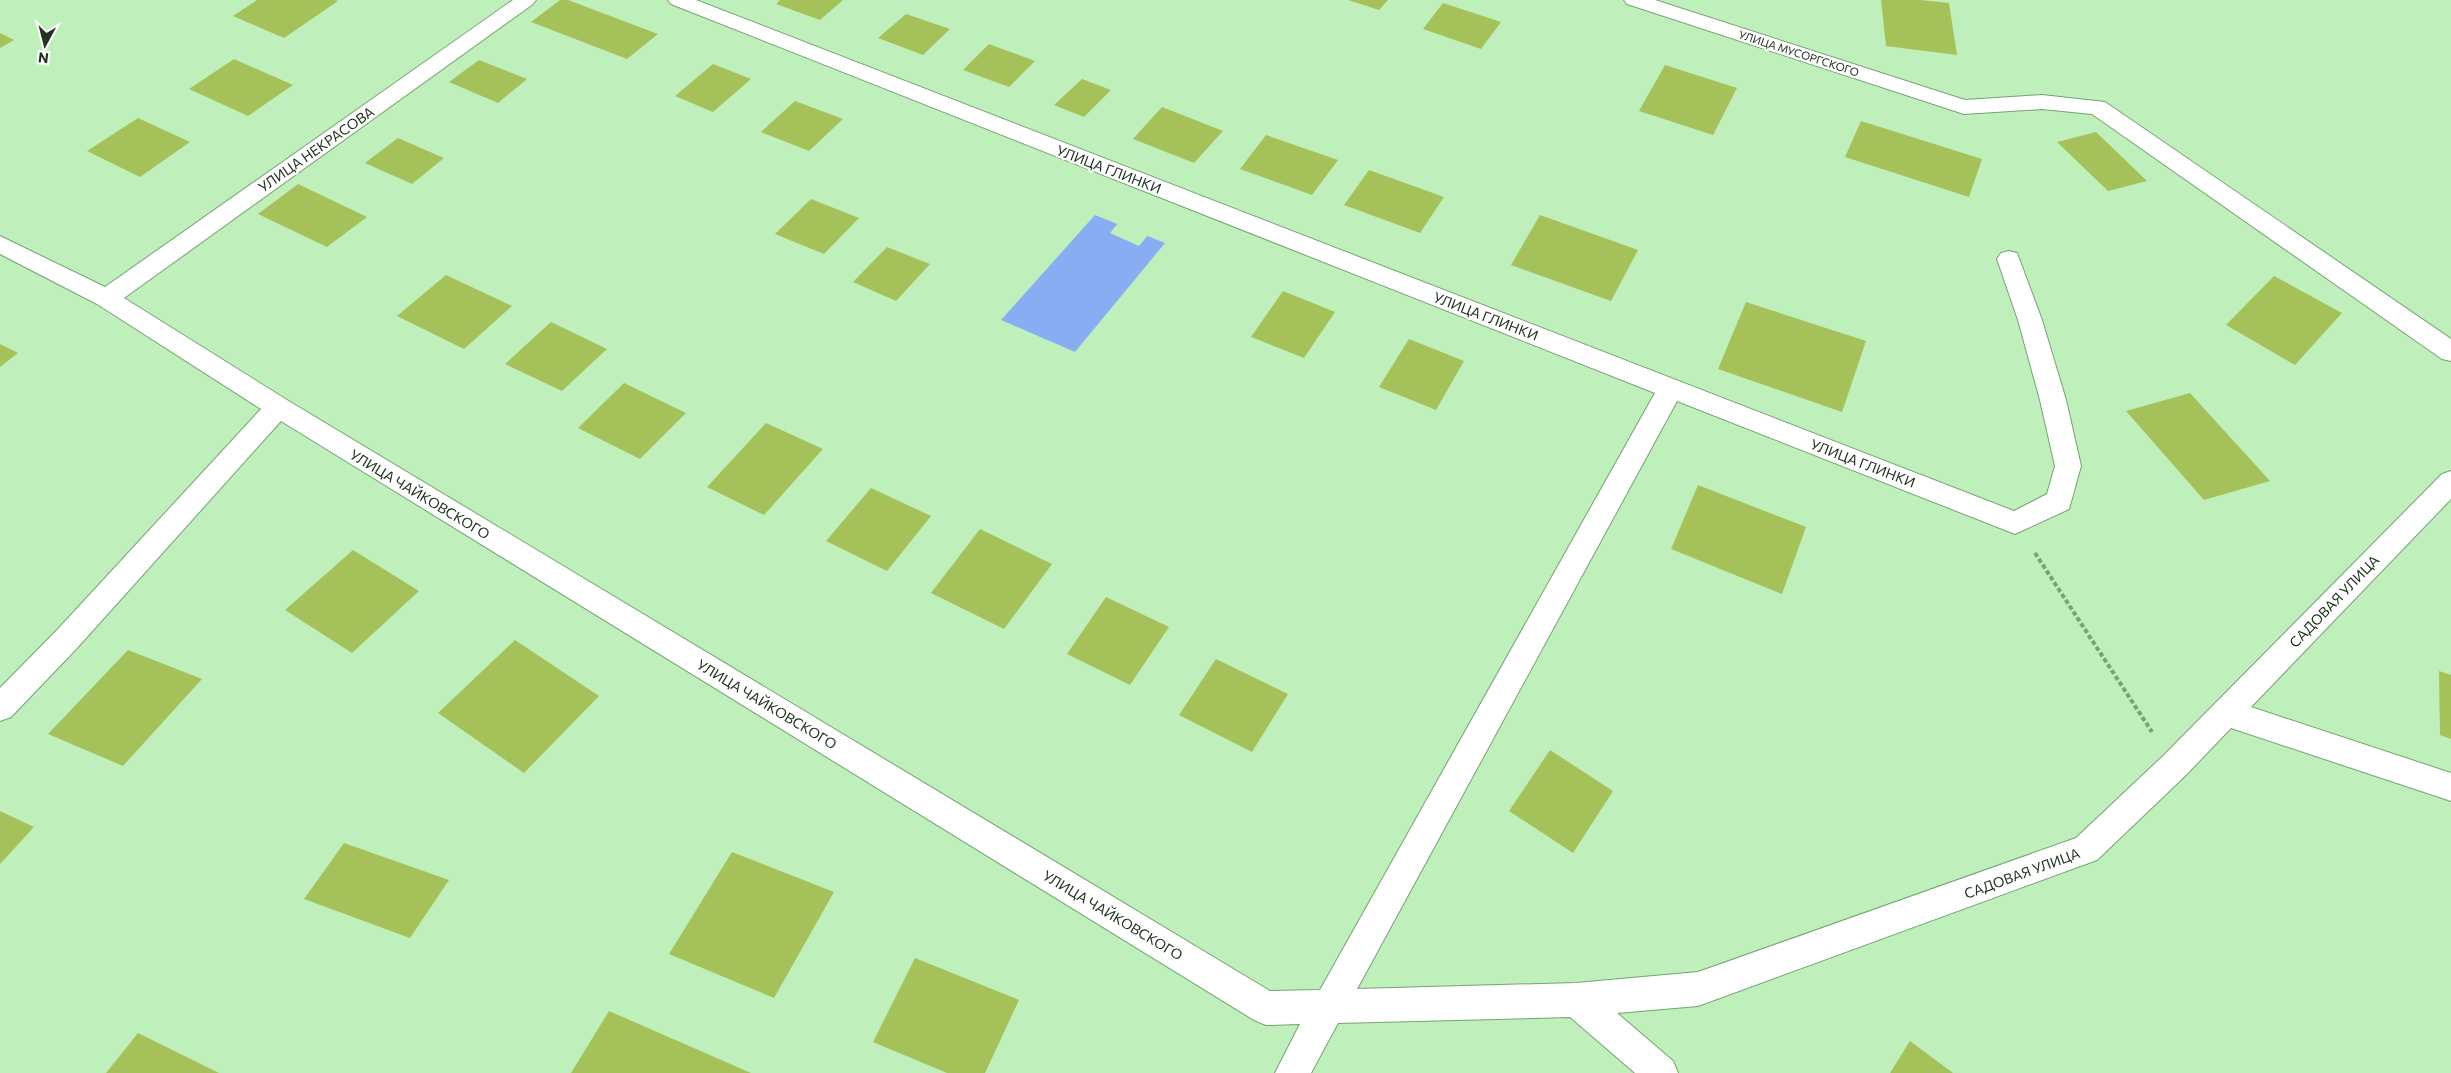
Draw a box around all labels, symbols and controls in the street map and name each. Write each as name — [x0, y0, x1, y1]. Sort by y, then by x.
north arrow — [20, 20, 70, 70]
street label: УЛИЦА МУСОРГСКОГО — [1737, 27, 1861, 79]
text: N — [37, 49, 50, 67]
street label: УЛИЦА НЕКРАСОВА — [255, 102, 377, 195]
street label: УЛИЦА ГЛИНКИ — [1054, 141, 1164, 197]
street label: УЛИЦА ГЛИНКИ — [1431, 288, 1541, 344]
street label: УЛИЦА ГЛИНКИ — [1808, 435, 1918, 491]
street label: УЛИЦА ЧАЙКОВСКОГО — [347, 445, 493, 543]
street label: САДОВАЯ УЛИЦА — [2286, 551, 2383, 651]
street label: УЛИЦА ЧАЙКОВСКОГО — [694, 655, 840, 753]
street label: САДОВАЯ УЛИЦА — [1962, 844, 2083, 902]
street label: УЛИЦА ЧАЙКОВСКОГО — [1040, 866, 1186, 964]

